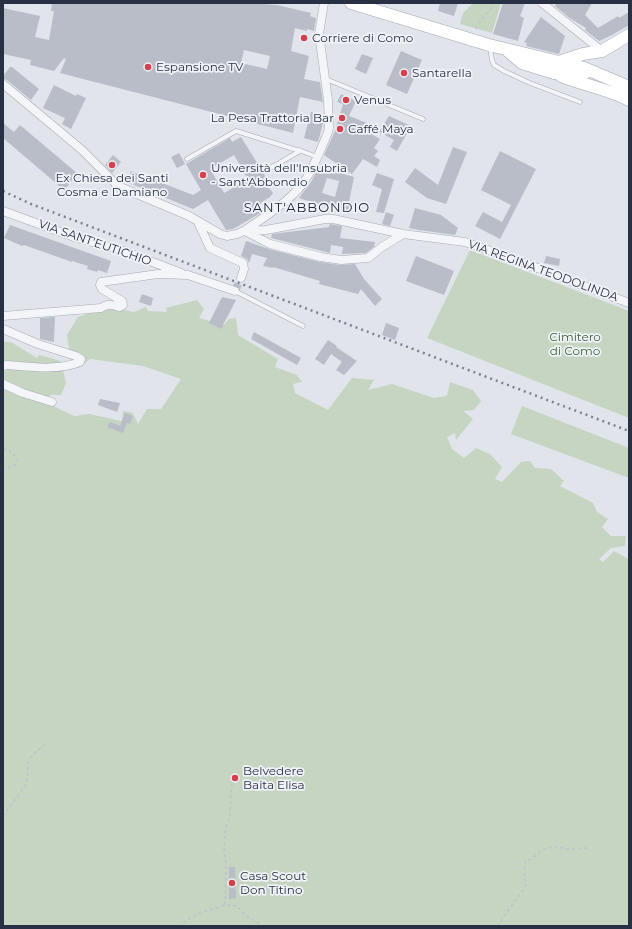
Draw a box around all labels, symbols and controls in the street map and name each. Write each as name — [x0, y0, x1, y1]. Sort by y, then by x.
place label: Corriere di Como — [312, 31, 413, 45]
marker: Corriere di Como — [299, 33, 309, 43]
place label: Espansione TV — [156, 60, 243, 74]
marker: Espansione TV — [143, 62, 153, 72]
place label: Santarella — [412, 66, 472, 80]
marker: Santarella — [399, 68, 409, 78]
place label: Venus — [354, 93, 391, 107]
marker: Venus — [341, 95, 351, 105]
place label: La Pesa Trattoria Bar — [211, 111, 334, 125]
marker: La Pesa Trattoria Bar — [337, 113, 347, 123]
place label: Caffé Maya — [348, 122, 414, 136]
marker: Caffé Maya — [335, 124, 345, 134]
marker: Ex Chiesa dei Santi Cosma e Damiano — [107, 160, 117, 170]
place label: Università dell'Insubria - Sant'Abbondio — [211, 161, 347, 189]
marker: Università dell'Insubria - Sant'Abbondio — [198, 170, 208, 180]
place label: Ex Chiesa dei Santi Cosma e Damiano — [55, 171, 169, 199]
district label: SANT'ABBONDIO — [244, 200, 370, 216]
street label: VIA SANT'EUTICHIO — [37, 217, 153, 269]
street label: VIA REGINA TEODOLINDA — [466, 237, 620, 305]
park label: Cimitero di Como — [549, 330, 601, 358]
place label: Belvedere Baita Elisa — [243, 764, 305, 792]
marker: Belvedere Baita Elisa — [230, 773, 240, 783]
place label: Casa Scout Don Titino — [240, 869, 306, 897]
marker: Casa Scout Don Titino — [227, 878, 237, 888]

